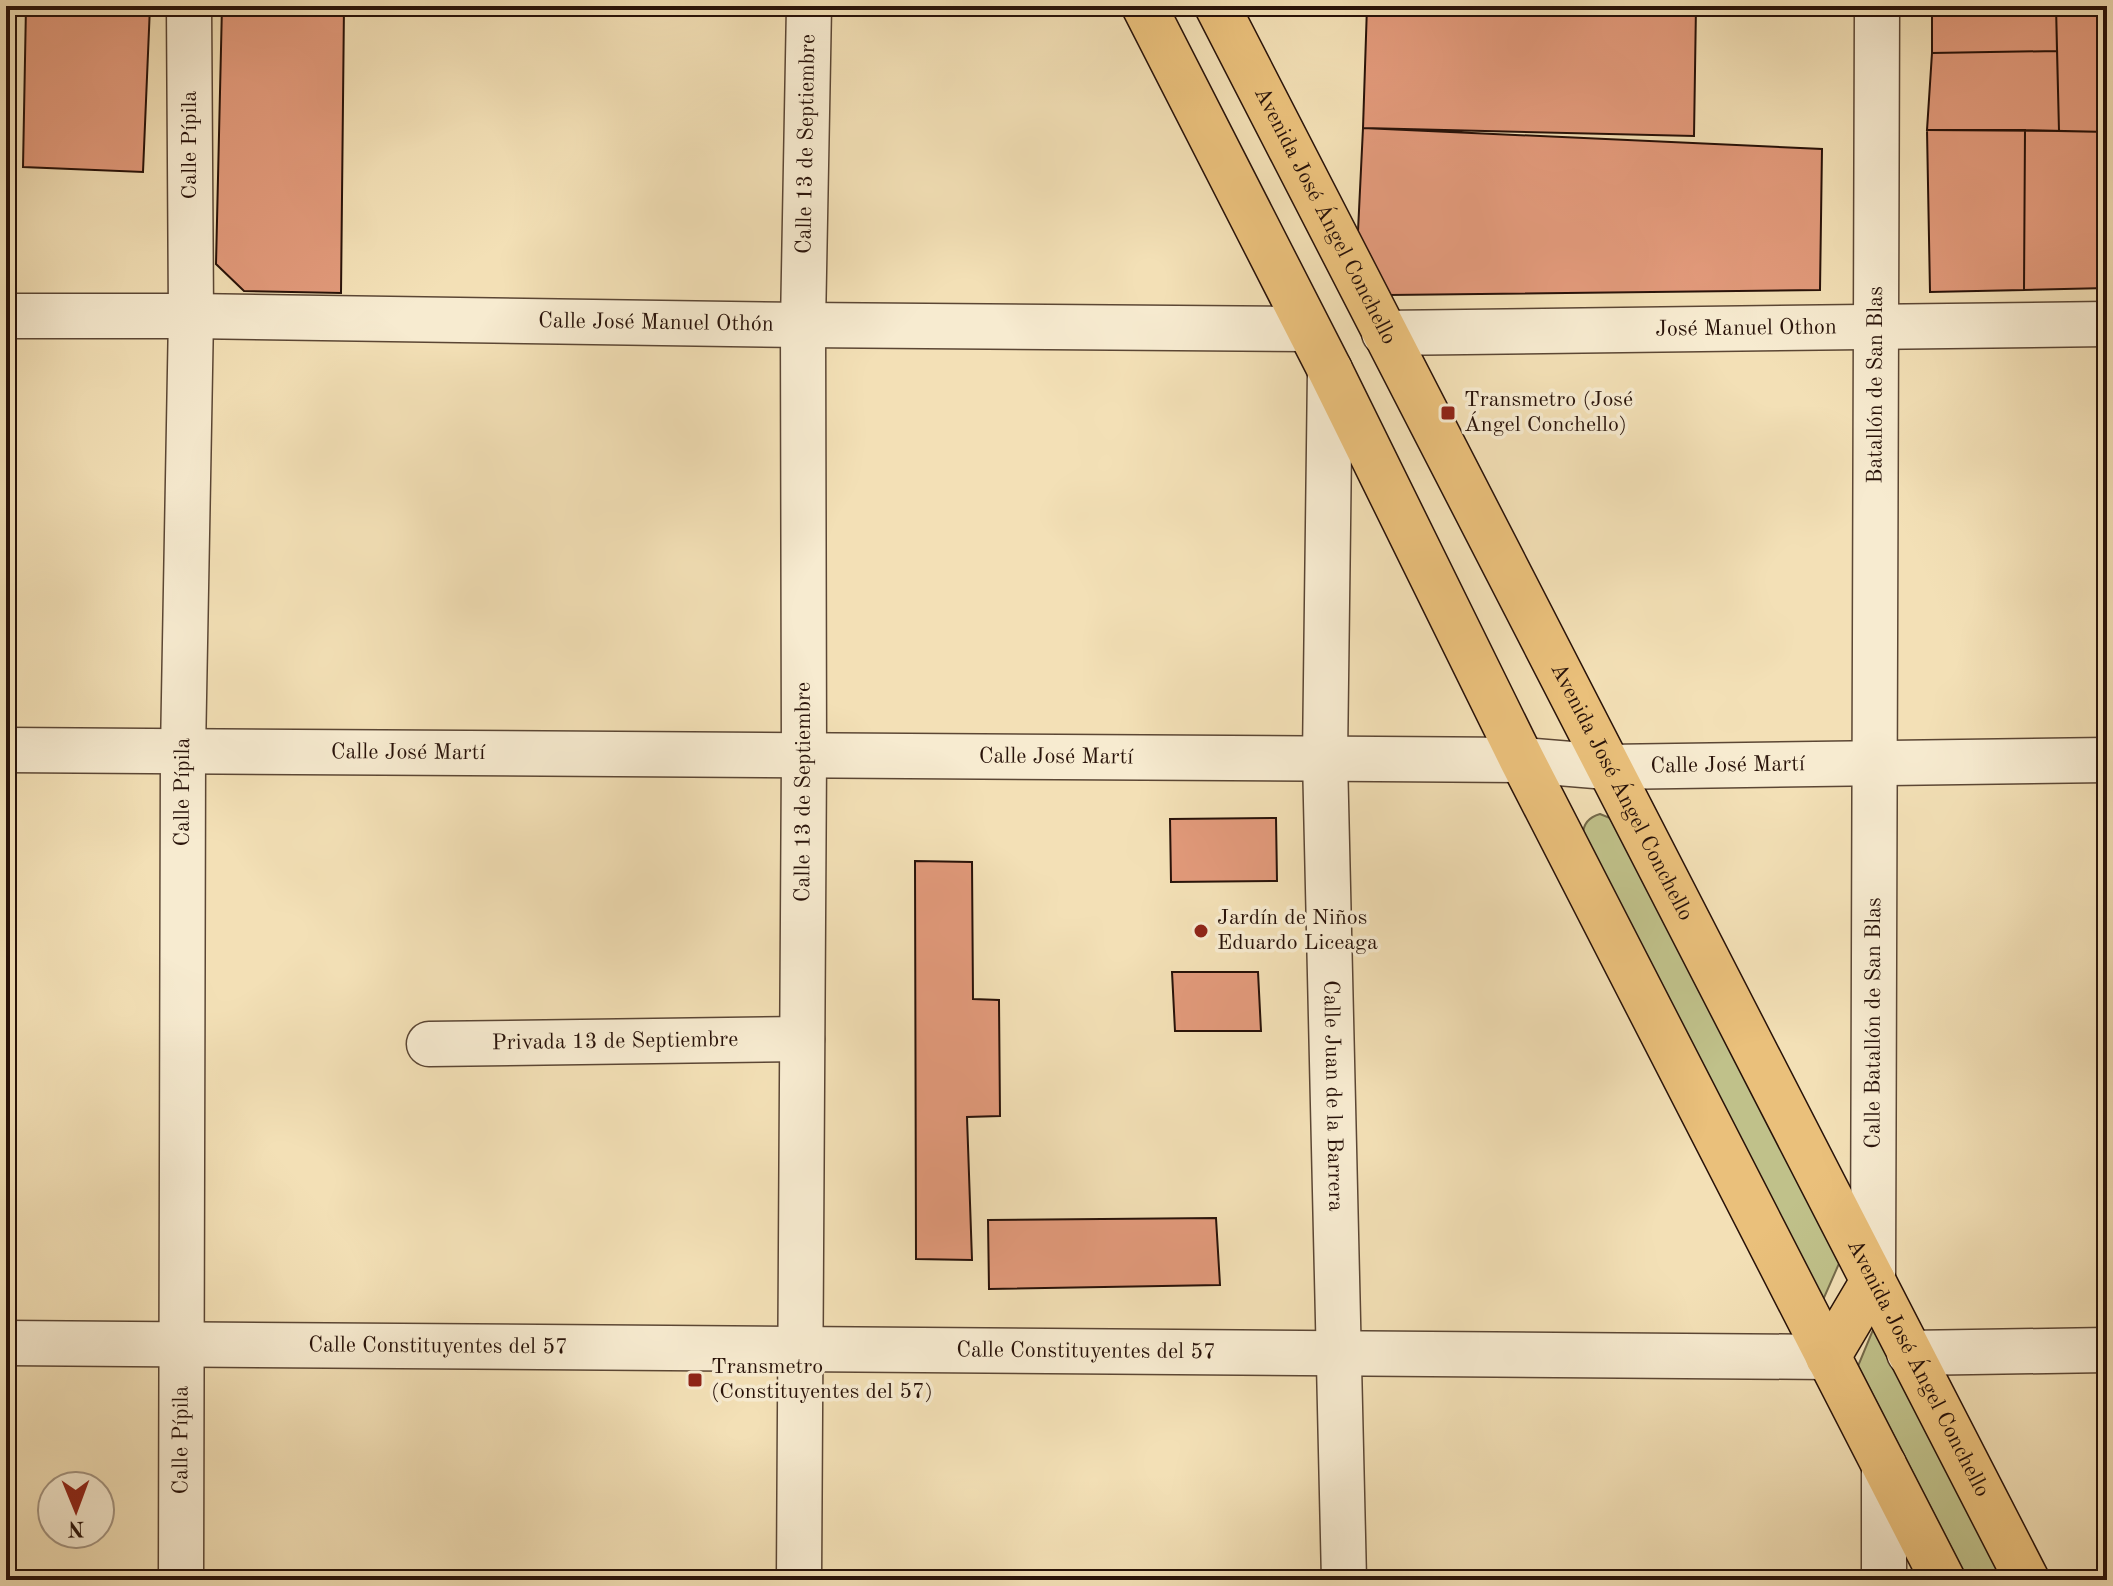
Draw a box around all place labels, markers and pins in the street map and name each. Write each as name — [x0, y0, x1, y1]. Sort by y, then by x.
place label: Transmetro (José Ángel Conchello) — [1464, 389, 1633, 436]
marker: Transmetro (José Ángel Conchello) — [1439, 404, 1457, 422]
place label: Jardín de Niños Eduardo Liceaga — [1217, 907, 1378, 954]
marker: Jardín de Niños Eduardo Liceaga — [1192, 922, 1210, 940]
place label: Transmetro (Constituyentes del 57) — [711, 1356, 933, 1403]
marker: Transmetro (Constituyentes del 57) — [686, 1371, 704, 1389]

